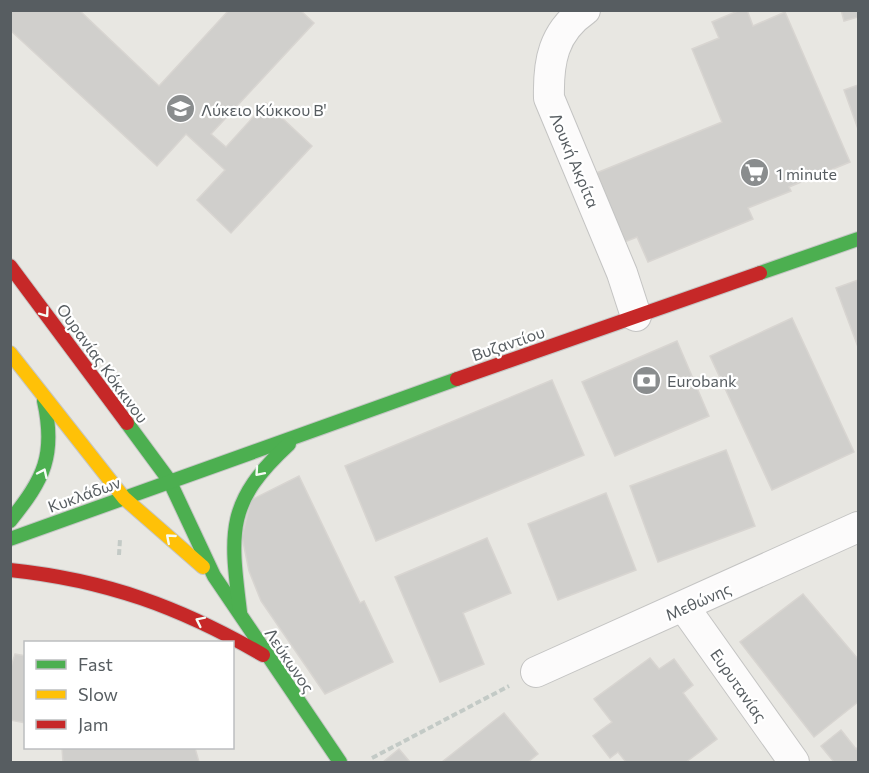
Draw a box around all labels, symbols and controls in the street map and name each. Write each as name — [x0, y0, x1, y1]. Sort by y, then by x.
school or university icon: Λύκειο Κύκκου Β' — [164, 93, 196, 125]
place label: Λύκειο Κύκκου Β' — [201, 100, 327, 119]
street label: Λουκή Ακρίτα — [546, 110, 604, 210]
supermarket icon: 1 minute — [739, 157, 771, 189]
place label: 1 minute — [776, 164, 837, 183]
street label: Ουρανίας Κόκκινου — [53, 300, 153, 426]
one-way arrow — [38, 306, 49, 317]
street label: Βυζαντίου — [469, 322, 547, 364]
bank icon: Eurobank — [630, 364, 662, 396]
place label: Eurobank — [667, 371, 737, 390]
one-way arrow — [255, 465, 266, 476]
one-way arrow — [35, 468, 47, 479]
street label: Κυκλάδων — [45, 472, 123, 516]
one-way arrow — [166, 534, 176, 545]
street label: Μεθώνης — [662, 578, 734, 624]
one-way arrow — [195, 616, 206, 628]
street label: Λεύκωνος — [261, 624, 319, 696]
legend — [24, 641, 234, 749]
street label: Ευρυτανίας — [707, 645, 771, 725]
text: Fast — [78, 653, 113, 675]
text: Slow — [78, 683, 118, 705]
text: Jam — [78, 713, 108, 735]

